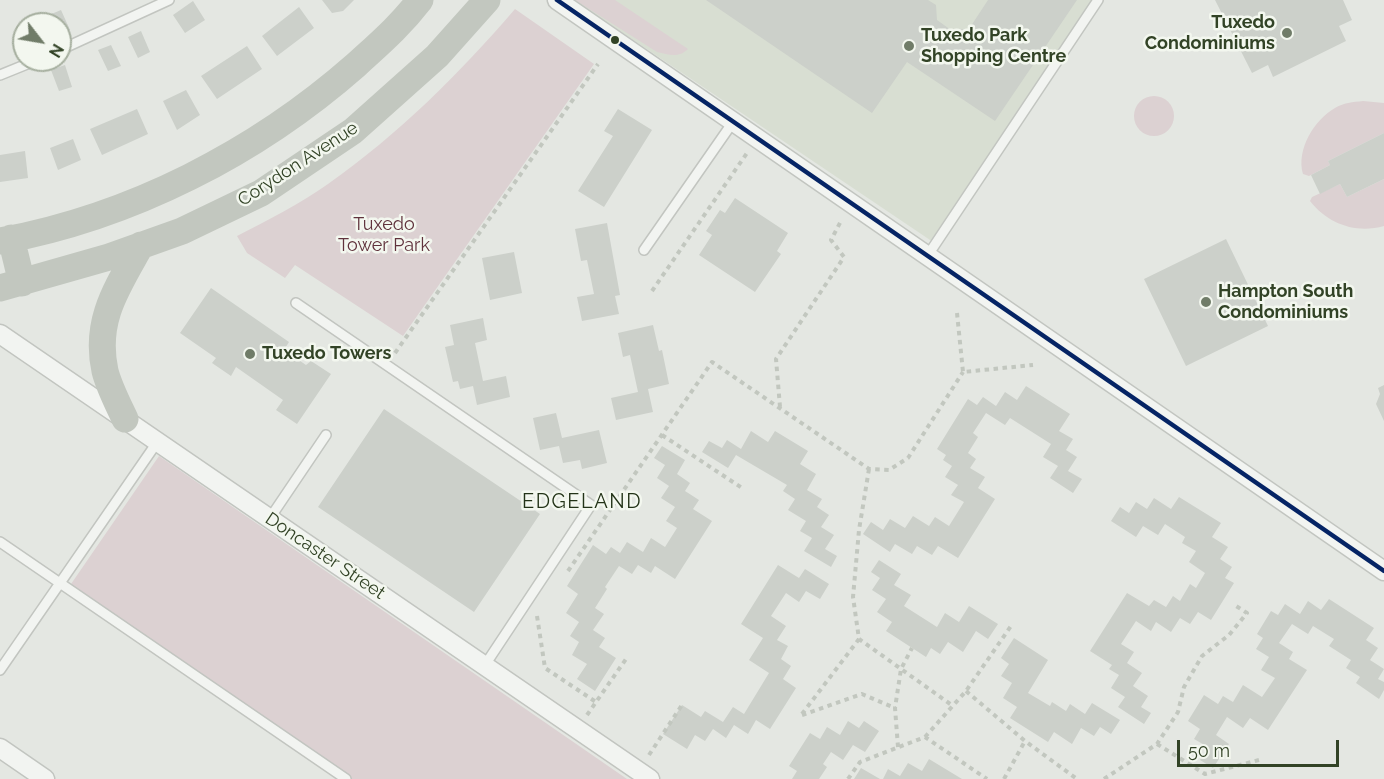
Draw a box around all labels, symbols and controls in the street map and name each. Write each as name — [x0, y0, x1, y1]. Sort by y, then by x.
north arrow — [12, 12, 72, 72]
place label: Tuxedo Condominiums — [1145, 12, 1275, 54]
place label: Tuxedo Park Shopping Centre — [921, 25, 1066, 68]
marker: Tuxedo Condominiums — [1280, 26, 1294, 40]
unlabelled marker — [609, 34, 621, 46]
marker: Tuxedo Park Shopping Centre — [902, 39, 916, 53]
text: N — [45, 40, 67, 61]
street label: Corydon Avenue — [234, 117, 362, 211]
park label: Tuxedo Tower Park — [338, 214, 430, 256]
place label: Hampton South Condominiums — [1218, 281, 1353, 324]
marker: Hampton South Condominiums — [1199, 295, 1213, 309]
place label: Tuxedo Towers — [262, 343, 391, 365]
marker: Tuxedo Towers — [243, 347, 257, 361]
district label: EDGELAND — [522, 490, 642, 514]
street label: Doncaster Street — [261, 508, 389, 604]
scale bar — [1180, 728, 1342, 766]
text: 50 m — [1188, 740, 1230, 761]

